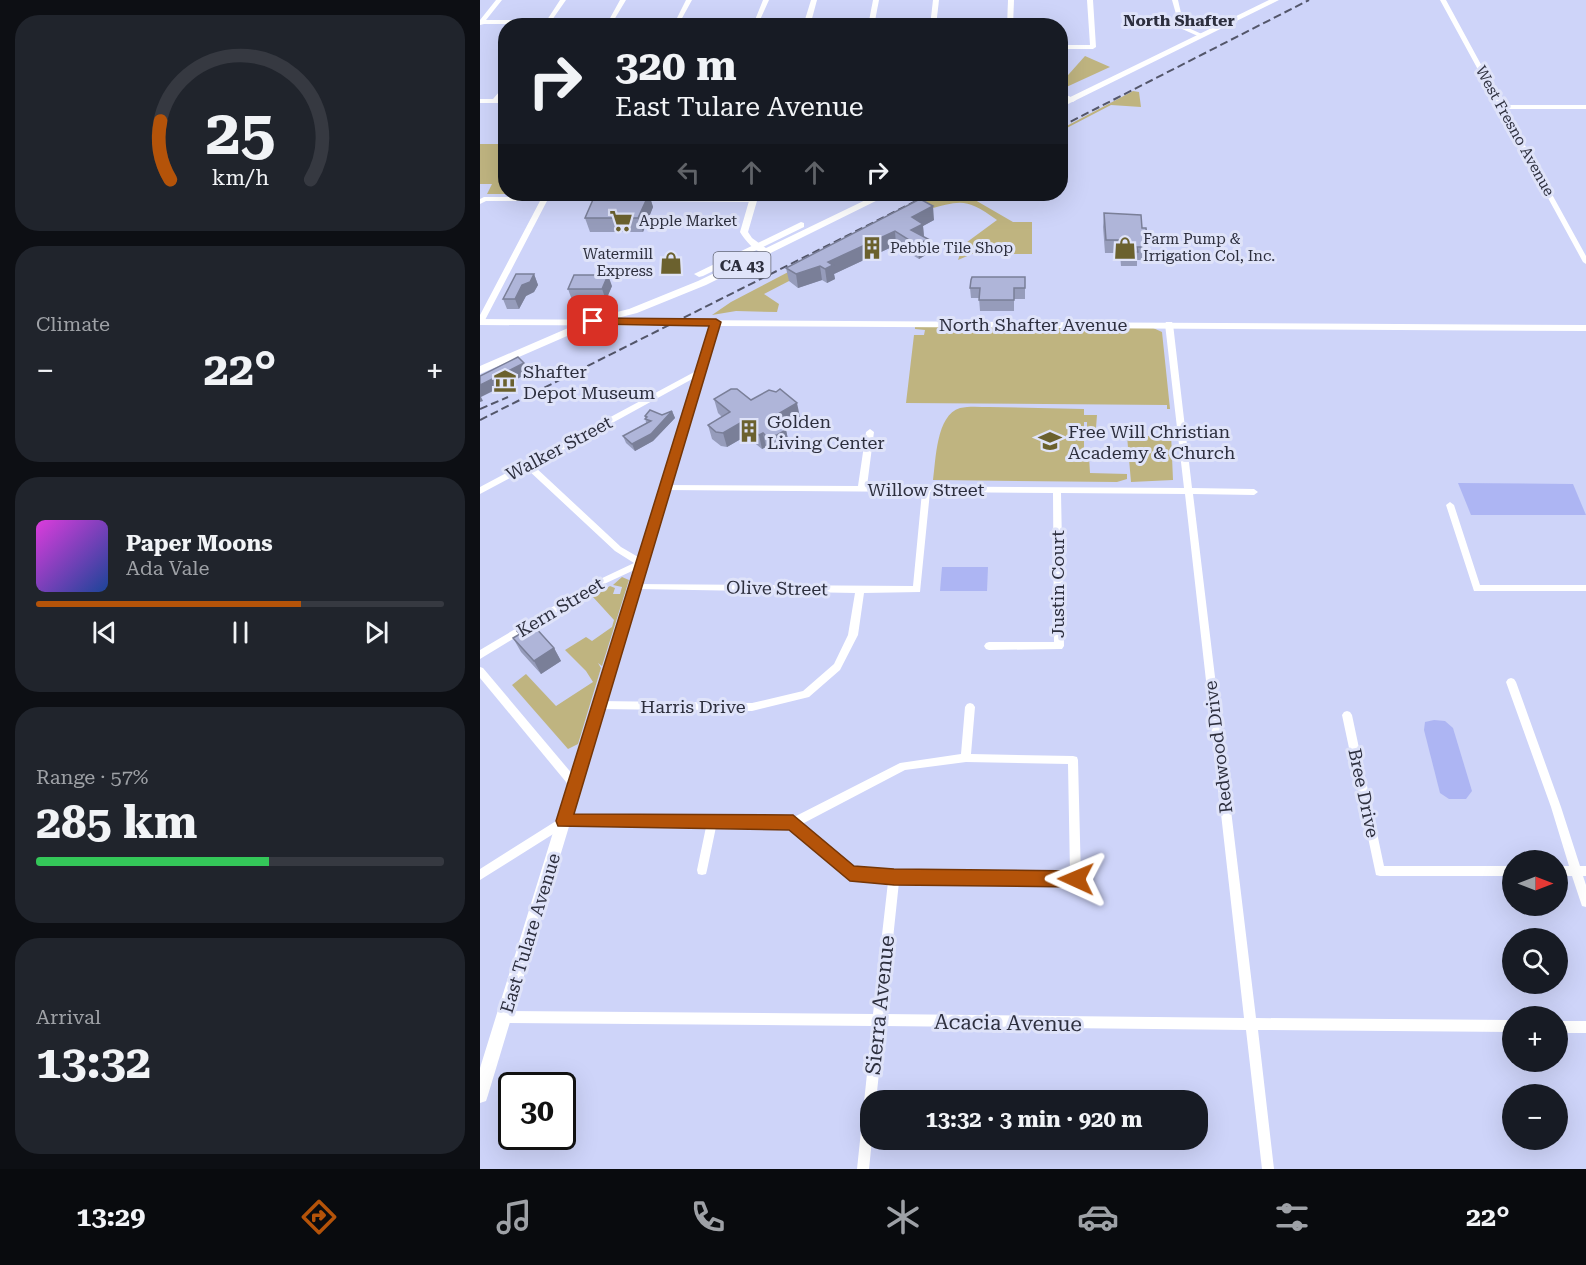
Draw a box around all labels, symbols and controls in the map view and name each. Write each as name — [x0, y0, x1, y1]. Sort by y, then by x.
district label: North Shafter — [1123, 11, 1235, 30]
text: 320 m — [615, 41, 737, 90]
icon: right — [516, 42, 594, 120]
street label: West Fresno Avenue — [1472, 63, 1558, 199]
text: East Tulare Avenue — [615, 91, 864, 123]
text: 25 — [205, 96, 275, 169]
icon: left — [672, 156, 705, 189]
icon: ahead — [735, 156, 768, 189]
icon: ahead — [798, 156, 831, 189]
icon: right — [861, 156, 894, 189]
text: km/h — [211, 165, 269, 190]
supermarket icon: Apple Market — [608, 208, 634, 234]
place label: Apple Market — [639, 212, 737, 230]
place label: Farm Pump & Irrigation Col, Inc. — [1143, 230, 1275, 265]
building icon: Pebble Tile Shop — [859, 235, 885, 261]
shop icon: Farm Pump & Irrigation Col, Inc. — [1112, 235, 1138, 261]
place label: Pebble Tile Shop — [890, 239, 1013, 257]
place label: Watermill Express — [583, 245, 653, 280]
shop icon: Watermill Express — [658, 250, 684, 276]
road number: CA 43 — [714, 252, 770, 278]
pin — [567, 295, 618, 346]
icon: arrive — [576, 304, 609, 337]
text: Climate — [36, 312, 110, 336]
street label: North Shafter Avenue — [939, 314, 1127, 335]
text: 22° — [204, 343, 276, 396]
text: − — [36, 351, 54, 390]
text: + — [426, 351, 444, 390]
place label: Shafter Depot Museum — [523, 361, 655, 403]
museum icon: Shafter Depot Museum — [492, 368, 518, 394]
street label: Walker Street — [502, 411, 616, 485]
place label: Golden Living Center — [767, 411, 885, 453]
building icon: Golden Living Center — [736, 418, 762, 444]
place label: Free Will Christian Academy & Church — [1068, 421, 1236, 463]
school or university icon: Free Will Christian Academy & Church — [1037, 428, 1063, 454]
street label: Willow Street — [868, 479, 985, 500]
street label: Justin Court — [1047, 530, 1068, 638]
text: Paper Moons — [126, 531, 273, 556]
text: Ada Vale — [126, 556, 209, 580]
street label: Kern Street — [513, 573, 608, 641]
street label: Olive Street — [726, 577, 828, 599]
icon: previous — [88, 616, 121, 649]
icon: pause — [224, 616, 257, 649]
icon: next — [360, 616, 393, 649]
street label: Redwood Drive — [1199, 679, 1237, 815]
street label: Harris Drive — [640, 696, 746, 717]
street label: Bree Drive — [1344, 746, 1384, 840]
text: Range · 57% — [36, 765, 148, 789]
text: 285 km — [36, 796, 197, 849]
position arrow — [1044, 847, 1108, 911]
north arrow — [1502, 850, 1568, 916]
map controls — [1502, 850, 1568, 1150]
street label: East Tulare Avenue — [496, 851, 564, 1015]
button: search — [1502, 928, 1568, 994]
street label: Sierra Avenue — [861, 934, 899, 1076]
text: Arrival — [36, 1005, 101, 1029]
button: + — [1502, 1006, 1568, 1072]
street label: Acacia Avenue — [934, 1010, 1082, 1036]
text: 13:32 — [36, 1036, 151, 1089]
speed limit sign: 30 — [498, 1072, 576, 1150]
button: − — [1502, 1084, 1568, 1150]
text: 13:32 · 3 min · 920 m — [925, 1107, 1143, 1132]
icon: directions — [298, 1196, 340, 1238]
icon: music — [493, 1196, 535, 1238]
icon: phone — [687, 1196, 729, 1238]
icon: climate — [882, 1196, 924, 1238]
icon: car — [1077, 1196, 1119, 1238]
icon: filters — [1271, 1196, 1313, 1238]
text: 13:29 — [76, 1201, 145, 1233]
text: 22° — [1466, 1201, 1510, 1233]

